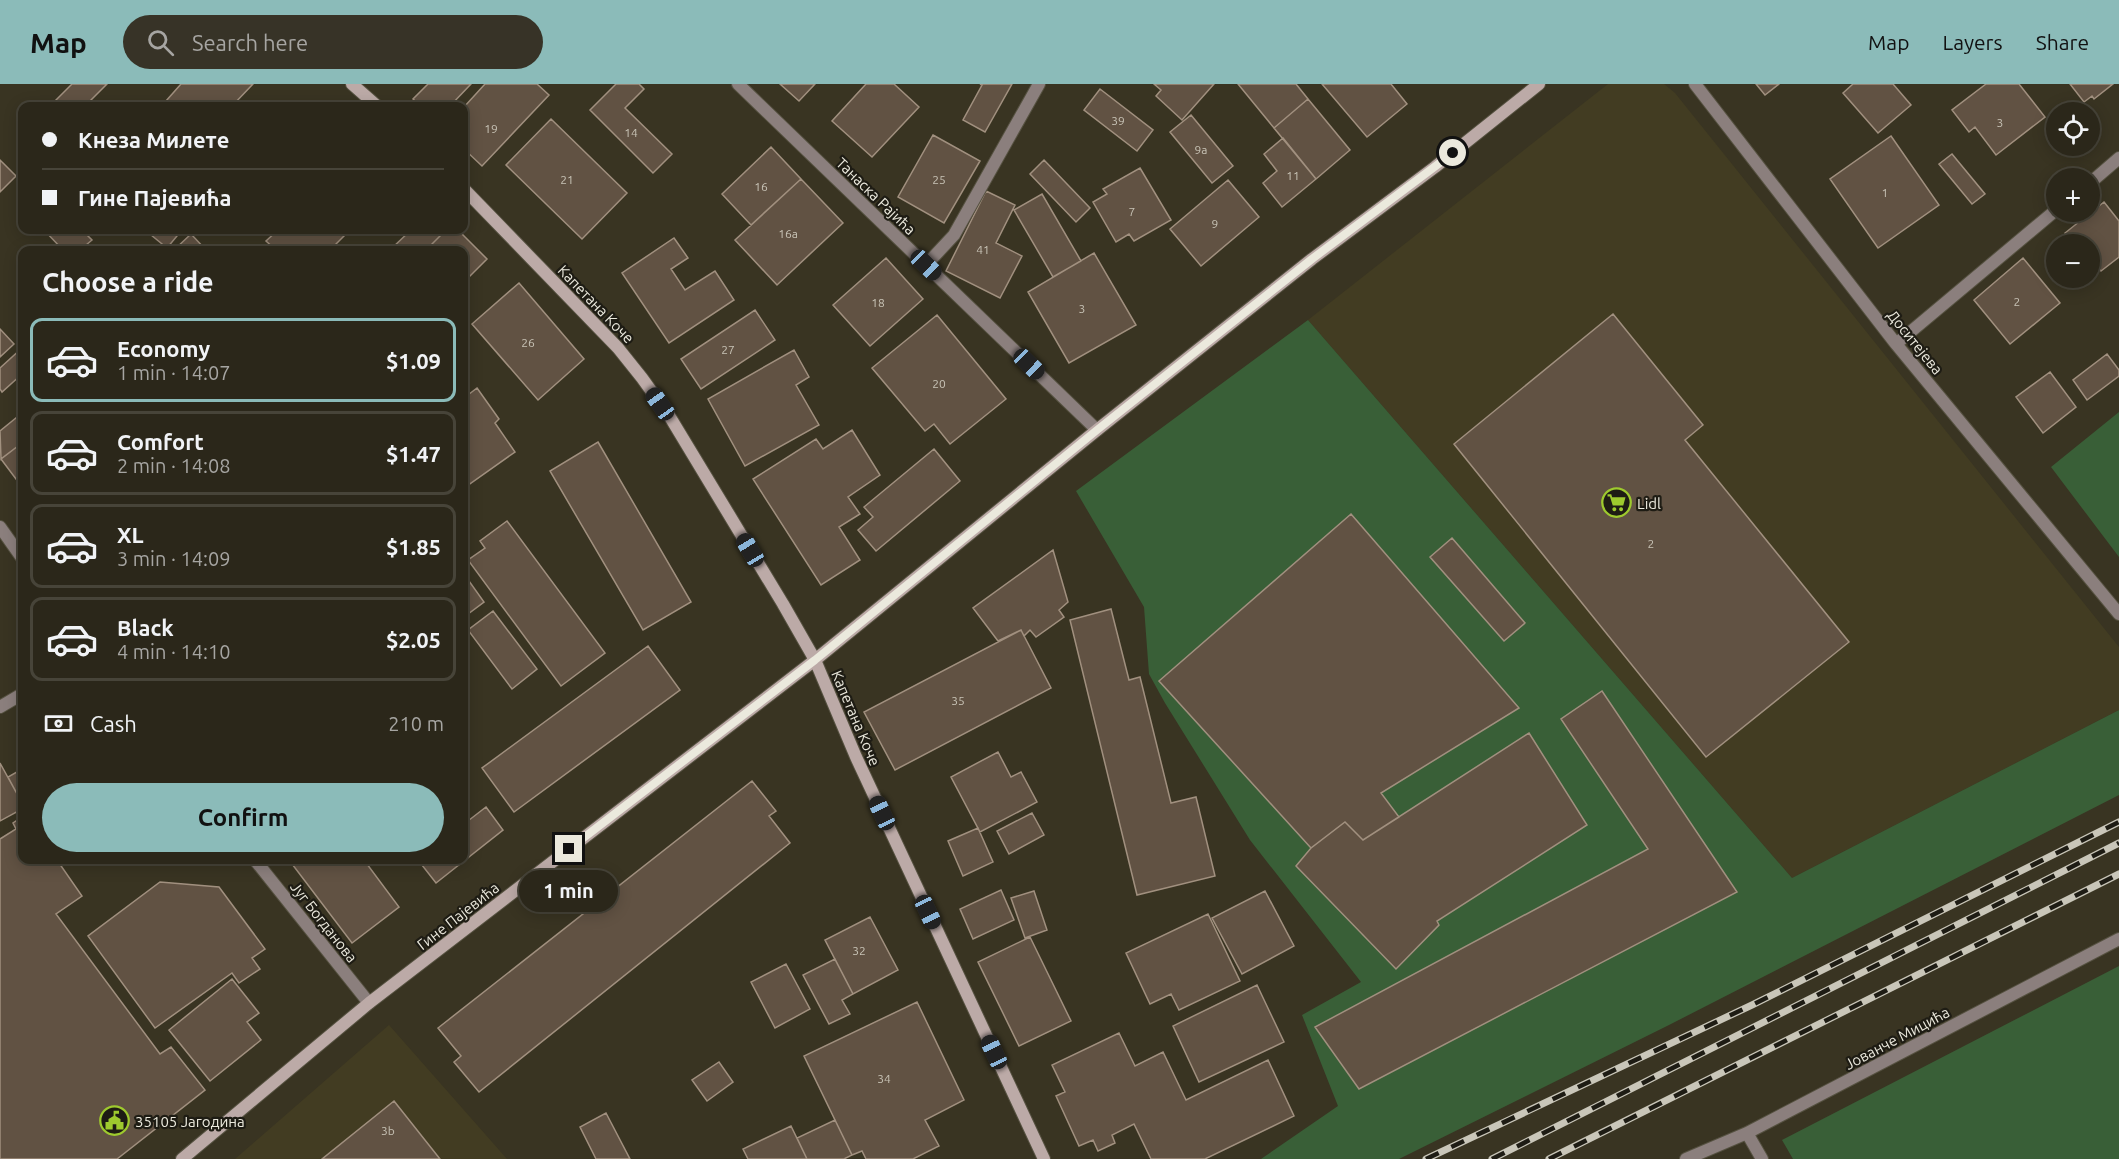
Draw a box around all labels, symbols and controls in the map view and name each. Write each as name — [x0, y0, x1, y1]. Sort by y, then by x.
search box — [123, 15, 543, 69]
icon: search — [144, 26, 177, 59]
text: Map — [30, 27, 87, 58]
text: Search here — [192, 30, 308, 55]
text: Map — [1868, 30, 1909, 54]
text: Layers — [1942, 30, 2003, 54]
text: Share — [2036, 30, 2089, 54]
map controls — [2046, 102, 2100, 288]
button: locate — [2046, 102, 2100, 156]
house number: 39 — [1111, 114, 1125, 127]
house number: 3 — [1997, 116, 2003, 129]
house number: 19 — [484, 122, 498, 135]
house number: 14 — [624, 126, 638, 139]
text: Кнеза Милете — [78, 127, 229, 152]
route start — [1439, 139, 1466, 166]
house number: 9a — [1195, 143, 1207, 156]
street label: Танаска Рајића — [833, 154, 919, 238]
button: + — [2046, 168, 2100, 222]
house number: 11 — [1286, 169, 1300, 182]
house number: 21 — [560, 173, 574, 186]
house number: 25 — [932, 173, 946, 186]
house number: 16 — [754, 180, 768, 193]
text: Гине Пајевића — [78, 185, 232, 210]
house number: 1 — [1882, 186, 1888, 199]
house number: 7 — [1129, 205, 1135, 218]
house number: 9 — [1212, 217, 1218, 230]
house number: 16a — [778, 227, 798, 240]
button: − — [2046, 234, 2100, 288]
house number: 41 — [976, 243, 990, 256]
car — [907, 246, 945, 284]
street label: Капетана Коче — [555, 261, 637, 347]
text: Choose a ride — [42, 267, 214, 297]
house number: 2 — [2014, 295, 2020, 308]
house number: 18 — [871, 296, 885, 309]
house number: 3 — [1079, 302, 1085, 315]
street label: Доситејева — [1884, 306, 1946, 378]
icon: car — [45, 333, 99, 387]
text: Economy — [117, 336, 210, 361]
house number: 26 — [521, 336, 535, 349]
house number: 27 — [721, 343, 735, 356]
car — [1010, 345, 1048, 383]
text: $1.09 — [386, 348, 441, 373]
text: 1 min · 14:07 — [117, 361, 231, 384]
house number: 20 — [932, 377, 946, 390]
car — [642, 384, 678, 424]
icon: car — [45, 426, 99, 480]
text: Comfort — [117, 429, 204, 454]
text: $1.47 — [386, 441, 441, 466]
text: 2 min · 14:08 — [117, 454, 231, 477]
supermarket icon: Lidl — [1600, 487, 1632, 519]
place label: Lidl — [1637, 495, 1661, 512]
icon: car — [45, 519, 99, 573]
text: XL — [117, 522, 144, 547]
car — [733, 530, 767, 570]
text: $1.85 — [386, 534, 441, 559]
house number: 2 — [1648, 537, 1654, 550]
text: 3 min · 14:09 — [117, 547, 231, 570]
icon: car — [45, 612, 99, 666]
text: Black — [117, 615, 174, 640]
text: $2.05 — [386, 627, 441, 652]
text: 4 min · 14:10 — [117, 640, 231, 663]
street label: Капетана Коче — [828, 668, 884, 768]
house number: 35 — [951, 694, 965, 707]
icon: cash — [42, 707, 75, 740]
text: Cash — [90, 711, 137, 736]
text: 210 m — [388, 712, 444, 735]
button: Confirm — [42, 783, 444, 852]
car — [866, 793, 898, 833]
route end — [555, 835, 582, 862]
callout: 1 min — [520, 870, 618, 912]
street label: Југ Богданова — [287, 878, 361, 966]
street label: Гине Пајевића — [414, 879, 502, 953]
text: 1 min — [543, 879, 594, 902]
car — [912, 892, 944, 932]
house number: 32 — [852, 944, 866, 957]
street label: Јованче Мицића — [1842, 1003, 1952, 1073]
car — [978, 1032, 1010, 1072]
house number: 34 — [877, 1072, 891, 1085]
public building icon: 35105 Јагодина — [98, 1105, 130, 1137]
place label: 35105 Јагодина — [135, 1113, 245, 1130]
house number: 3b — [381, 1124, 395, 1137]

